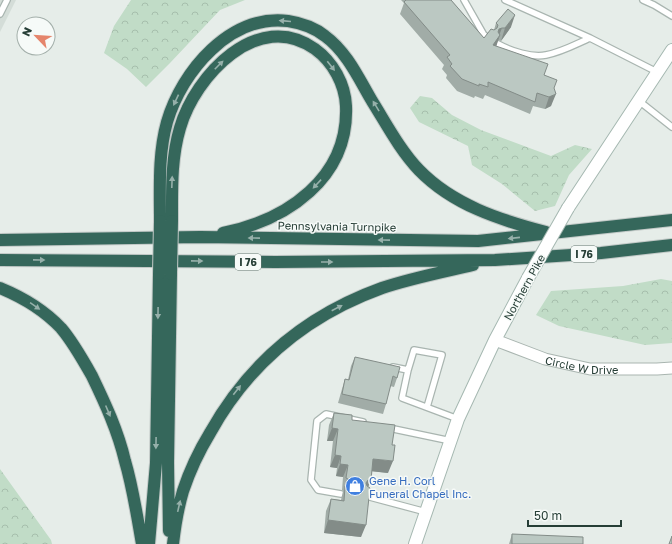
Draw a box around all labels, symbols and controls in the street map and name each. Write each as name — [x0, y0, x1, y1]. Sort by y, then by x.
north arrow — [16, 16, 56, 56]
one-way arrow — [279, 18, 291, 25]
text: N — [19, 25, 34, 38]
one-way arrow — [214, 60, 224, 70]
one-way arrow — [327, 60, 336, 71]
one-way arrow — [173, 95, 179, 106]
one-way arrow — [372, 100, 379, 112]
one-way arrow — [169, 175, 175, 188]
one-way arrow — [312, 179, 322, 189]
street label: Pennsylvania Turnpike — [278, 218, 396, 234]
one-way arrow — [508, 234, 520, 241]
one-way arrow — [247, 235, 260, 241]
one-way arrow — [377, 237, 390, 243]
road number: I 76 — [571, 246, 597, 262]
street label: Northern Pike — [501, 252, 547, 322]
road number: I 76 — [235, 254, 261, 270]
one-way arrow — [33, 257, 46, 263]
one-way arrow — [191, 258, 204, 264]
one-way arrow — [321, 259, 334, 265]
one-way arrow — [29, 302, 40, 310]
one-way arrow — [331, 305, 343, 311]
one-way arrow — [155, 307, 161, 320]
street label: Circle W Drive — [544, 353, 618, 376]
one-way arrow — [233, 385, 241, 396]
one-way arrow — [105, 405, 111, 417]
one-way arrow — [153, 437, 159, 450]
place label: Gene H. Corl Funeral Chapel Inc. — [369, 474, 471, 500]
shop icon: Gene H. Corl Funeral Chapel Inc. — [344, 475, 366, 497]
one-way arrow — [177, 499, 183, 512]
scale bar — [528, 502, 621, 528]
text: 50 m — [534, 508, 562, 523]

